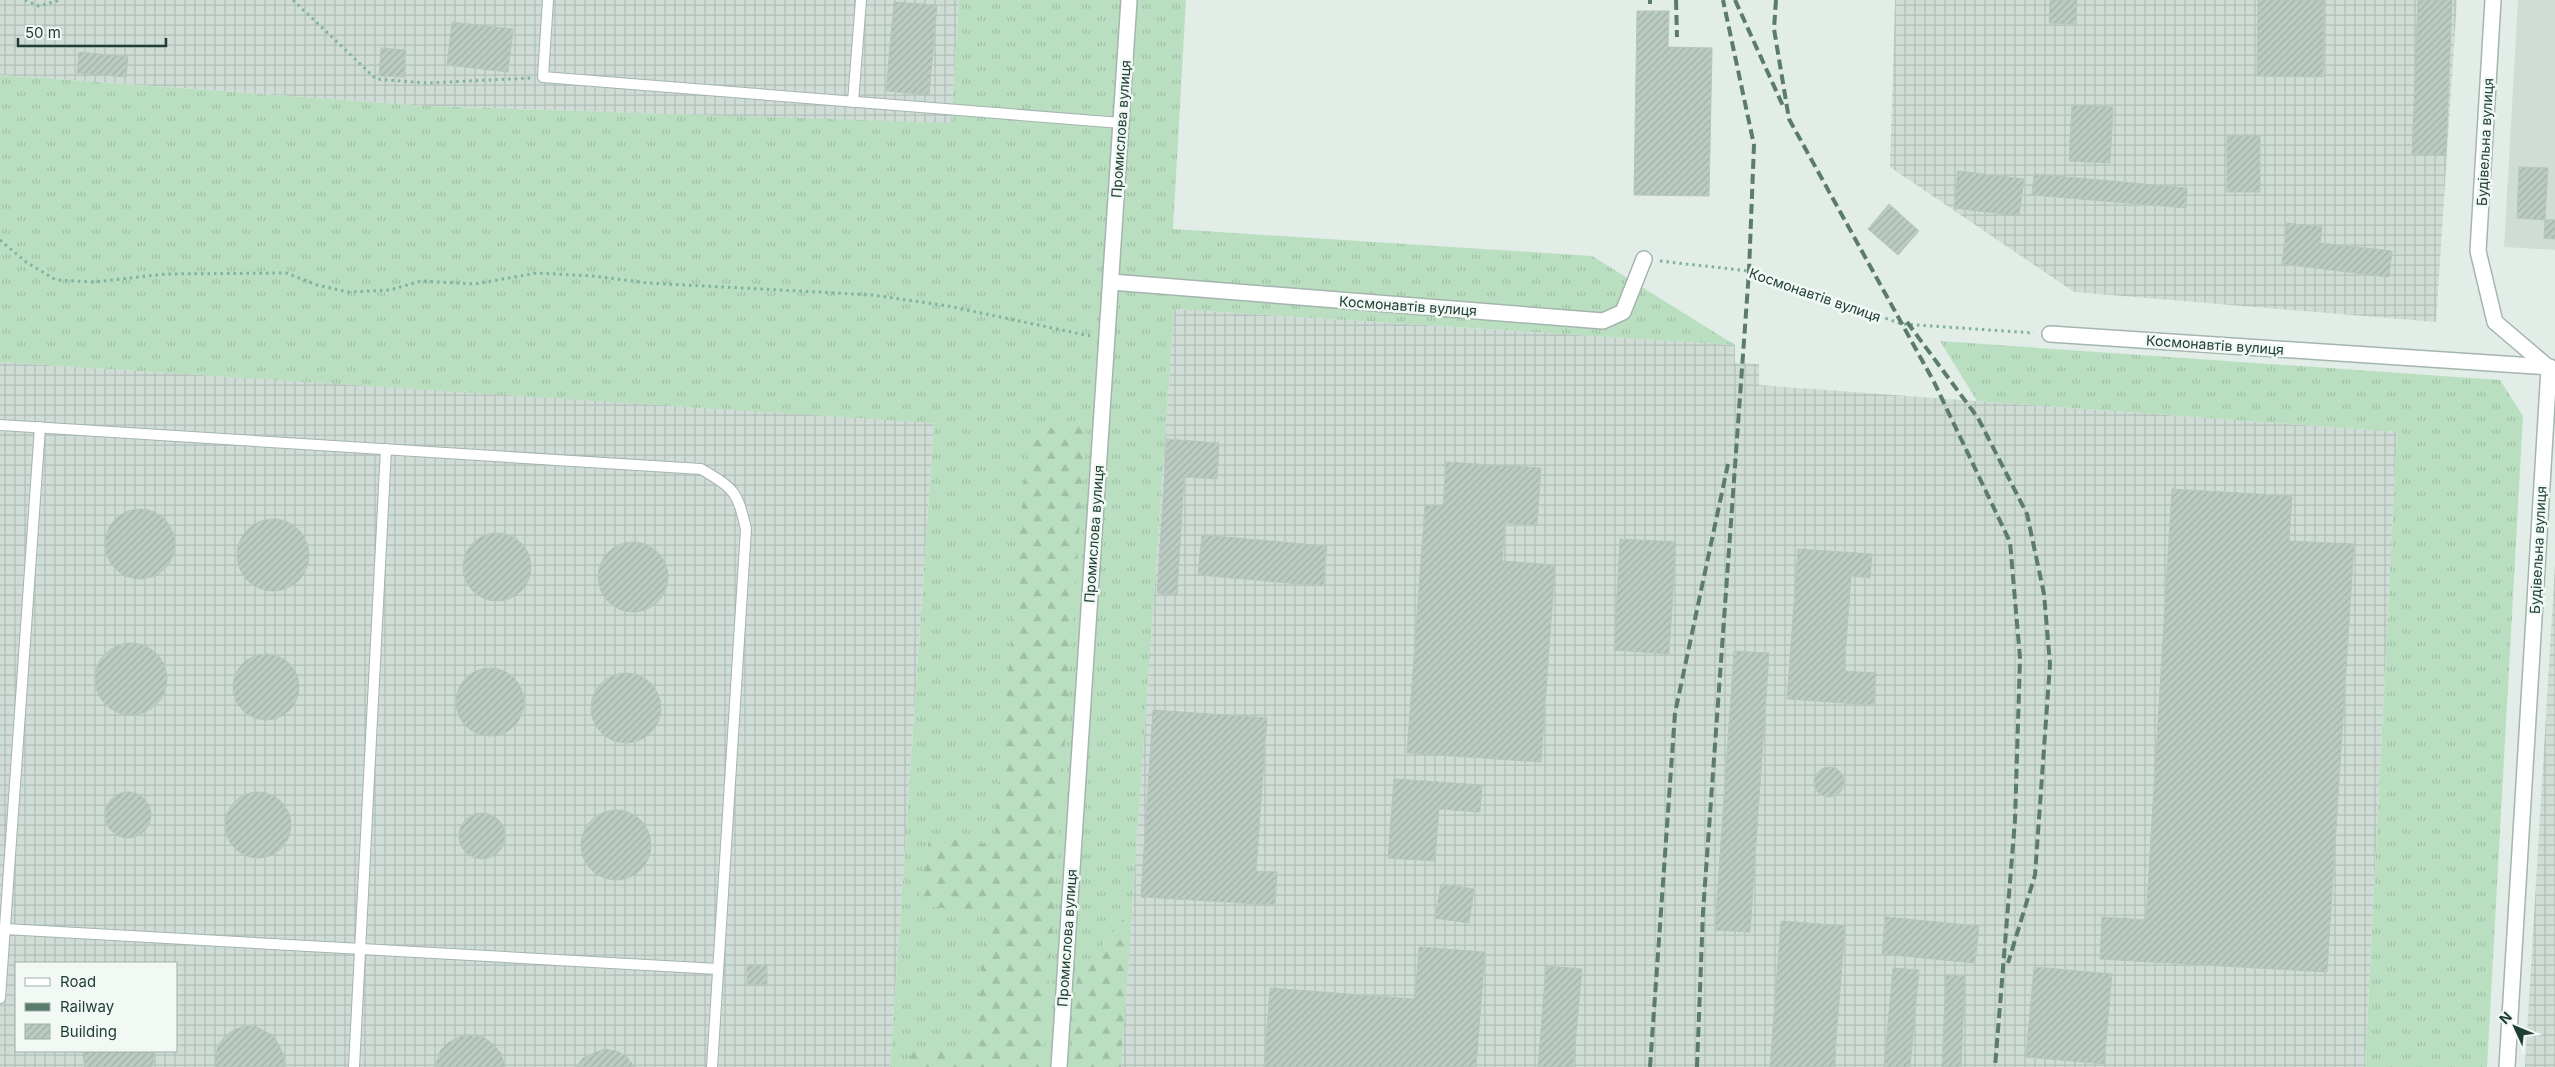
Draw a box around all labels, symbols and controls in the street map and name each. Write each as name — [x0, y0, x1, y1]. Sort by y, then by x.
scale bar — [18, 15, 165, 47]
text: 50 m — [25, 23, 61, 42]
street label: Промислова вулиця — [1107, 59, 1134, 198]
street label: Будівельна вулиця — [2473, 78, 2496, 206]
street label: Космонавтів вулиця — [1747, 264, 1883, 325]
street label: Космонавтів вулиця — [1339, 292, 1477, 319]
street label: Космонавтів вулиця — [2146, 331, 2284, 358]
street label: Промислова вулиця — [1080, 464, 1107, 603]
street label: Будівельна вулиця — [2526, 486, 2549, 614]
street label: Промислова вулиця — [1053, 868, 1080, 1007]
legend — [15, 962, 178, 1052]
text: Road — [60, 972, 96, 991]
text: Railway — [60, 997, 115, 1016]
north arrow — [2490, 1002, 2540, 1052]
text: N — [2495, 1008, 2515, 1027]
text: Building — [60, 1022, 117, 1041]

